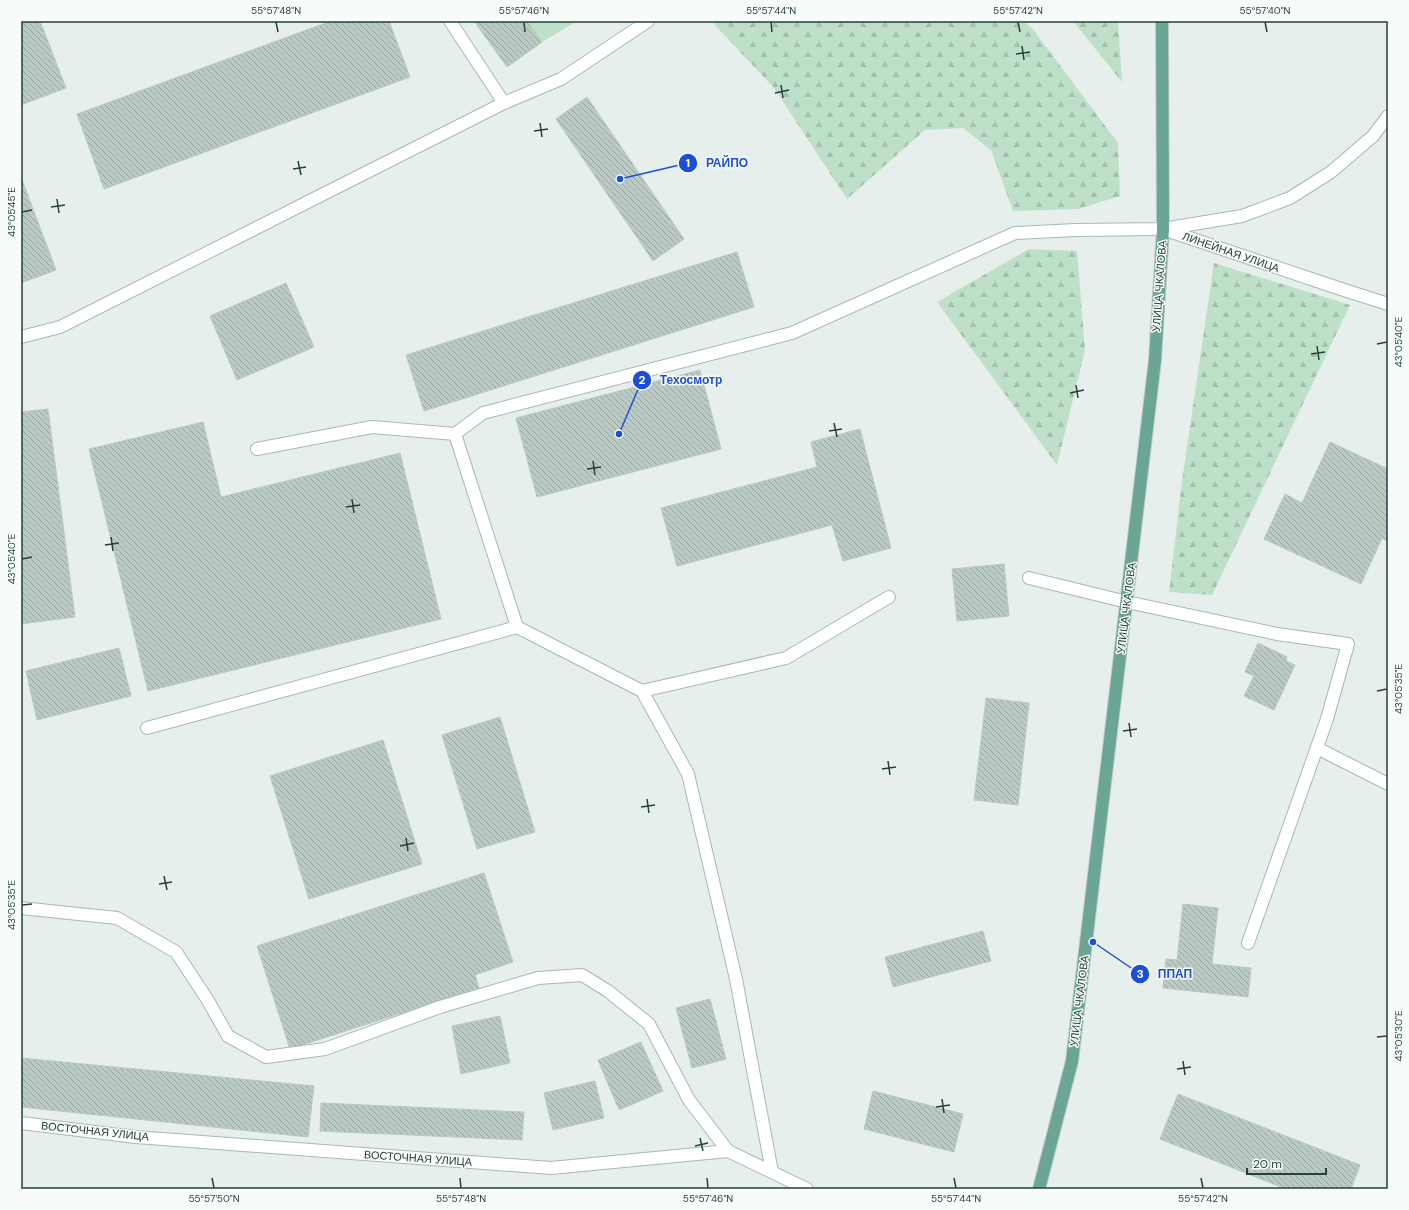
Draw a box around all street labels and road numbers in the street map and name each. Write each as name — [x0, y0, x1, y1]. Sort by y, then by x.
street label: ЛИНЕЙНАЯ УЛИЦА — [1181, 229, 1282, 275]
street label: УЛИЦА ЧКАЛОВА — [1149, 239, 1169, 332]
street label: УЛИЦА ЧКАЛОВА — [1113, 561, 1139, 654]
street label: УЛИЦА ЧКАЛОВА — [1066, 954, 1092, 1047]
street label: ВОСТОЧНАЯ УЛИЦА — [40, 1118, 150, 1144]
street label: ВОСТОЧНАЯ УЛИЦА — [363, 1147, 473, 1169]

